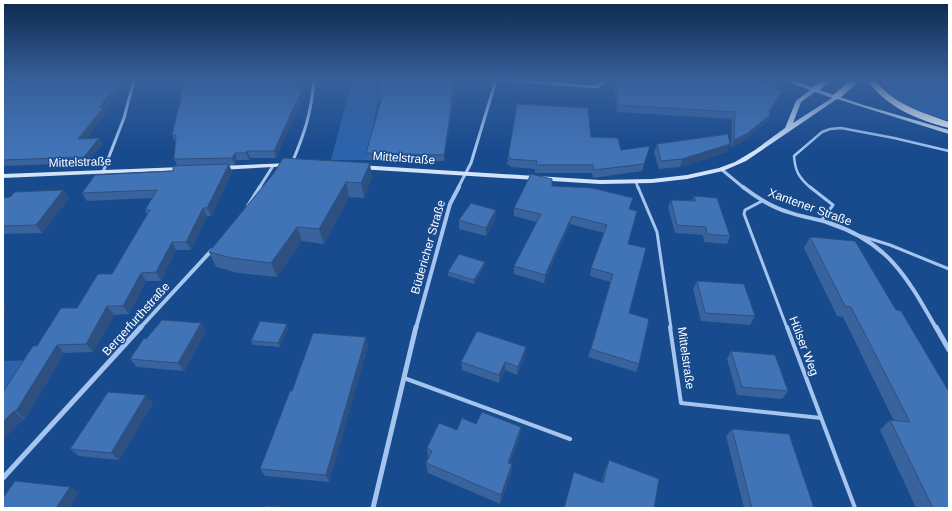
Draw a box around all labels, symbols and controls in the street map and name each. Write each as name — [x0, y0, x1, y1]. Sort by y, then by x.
street label: Mittelstraße — [372, 149, 436, 167]
street label: Mittelstraße — [48, 154, 112, 170]
street label: Xantener Straße — [766, 185, 854, 229]
street label: Büdericher Straße — [408, 198, 448, 296]
street label: Bergerfurthstraße — [99, 279, 173, 359]
street label: Hülser Weg — [786, 314, 822, 378]
street label: Mittelstraße — [675, 326, 697, 390]

